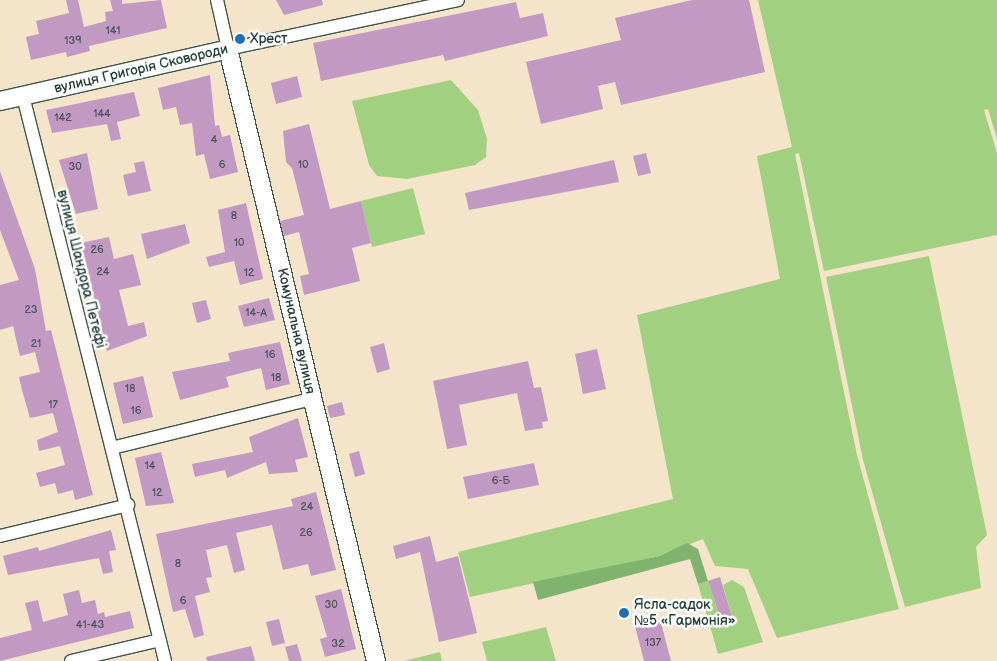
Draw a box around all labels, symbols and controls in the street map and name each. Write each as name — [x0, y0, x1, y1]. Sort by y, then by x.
house number: 141 — [105, 24, 121, 38]
place label: Хрест — [250, 31, 288, 47]
marker: Хрест — [234, 33, 246, 45]
house number: 139 — [64, 34, 82, 48]
street label: вулиця Григорія Сковороди — [52, 41, 230, 97]
house number: 144 — [93, 107, 111, 121]
house number: 142 — [54, 111, 72, 125]
house number: 4 — [211, 133, 217, 147]
house number: 6 — [219, 158, 225, 172]
house number: 10 — [298, 158, 308, 172]
house number: 30 — [68, 160, 82, 174]
street label: вулиця Шандора Петефі — [53, 188, 109, 350]
house number: 8 — [231, 209, 237, 223]
house number: 10 — [234, 236, 244, 250]
house number: 26 — [90, 243, 104, 257]
house number: 24 — [96, 265, 110, 279]
house number: 12 — [244, 266, 254, 280]
street label: Комунальна вулиця — [273, 266, 319, 396]
house number: 23 — [24, 303, 38, 317]
house number: 14-А — [245, 306, 267, 320]
house number: 21 — [31, 337, 41, 351]
house number: 16 — [265, 348, 275, 362]
house number: 18 — [271, 371, 281, 385]
house number: 18 — [125, 382, 135, 396]
house number: 17 — [48, 398, 58, 412]
house number: 16 — [131, 404, 141, 418]
house number: 14 — [145, 459, 155, 473]
house number: 6-Б — [492, 474, 510, 488]
house number: 12 — [152, 486, 162, 500]
house number: 24 — [300, 500, 314, 514]
house number: 26 — [299, 526, 313, 540]
house number: 8 — [175, 557, 181, 571]
house number: 6 — [180, 594, 186, 608]
place label: Ясла-садок №5 «Гармонія» — [634, 597, 736, 630]
house number: 30 — [324, 598, 338, 612]
marker: Ясла-садок №5 «Гармонія» — [618, 607, 630, 619]
house number: 41-43 — [76, 618, 104, 632]
house number: 137 — [645, 636, 661, 650]
house number: 32 — [331, 637, 345, 651]

